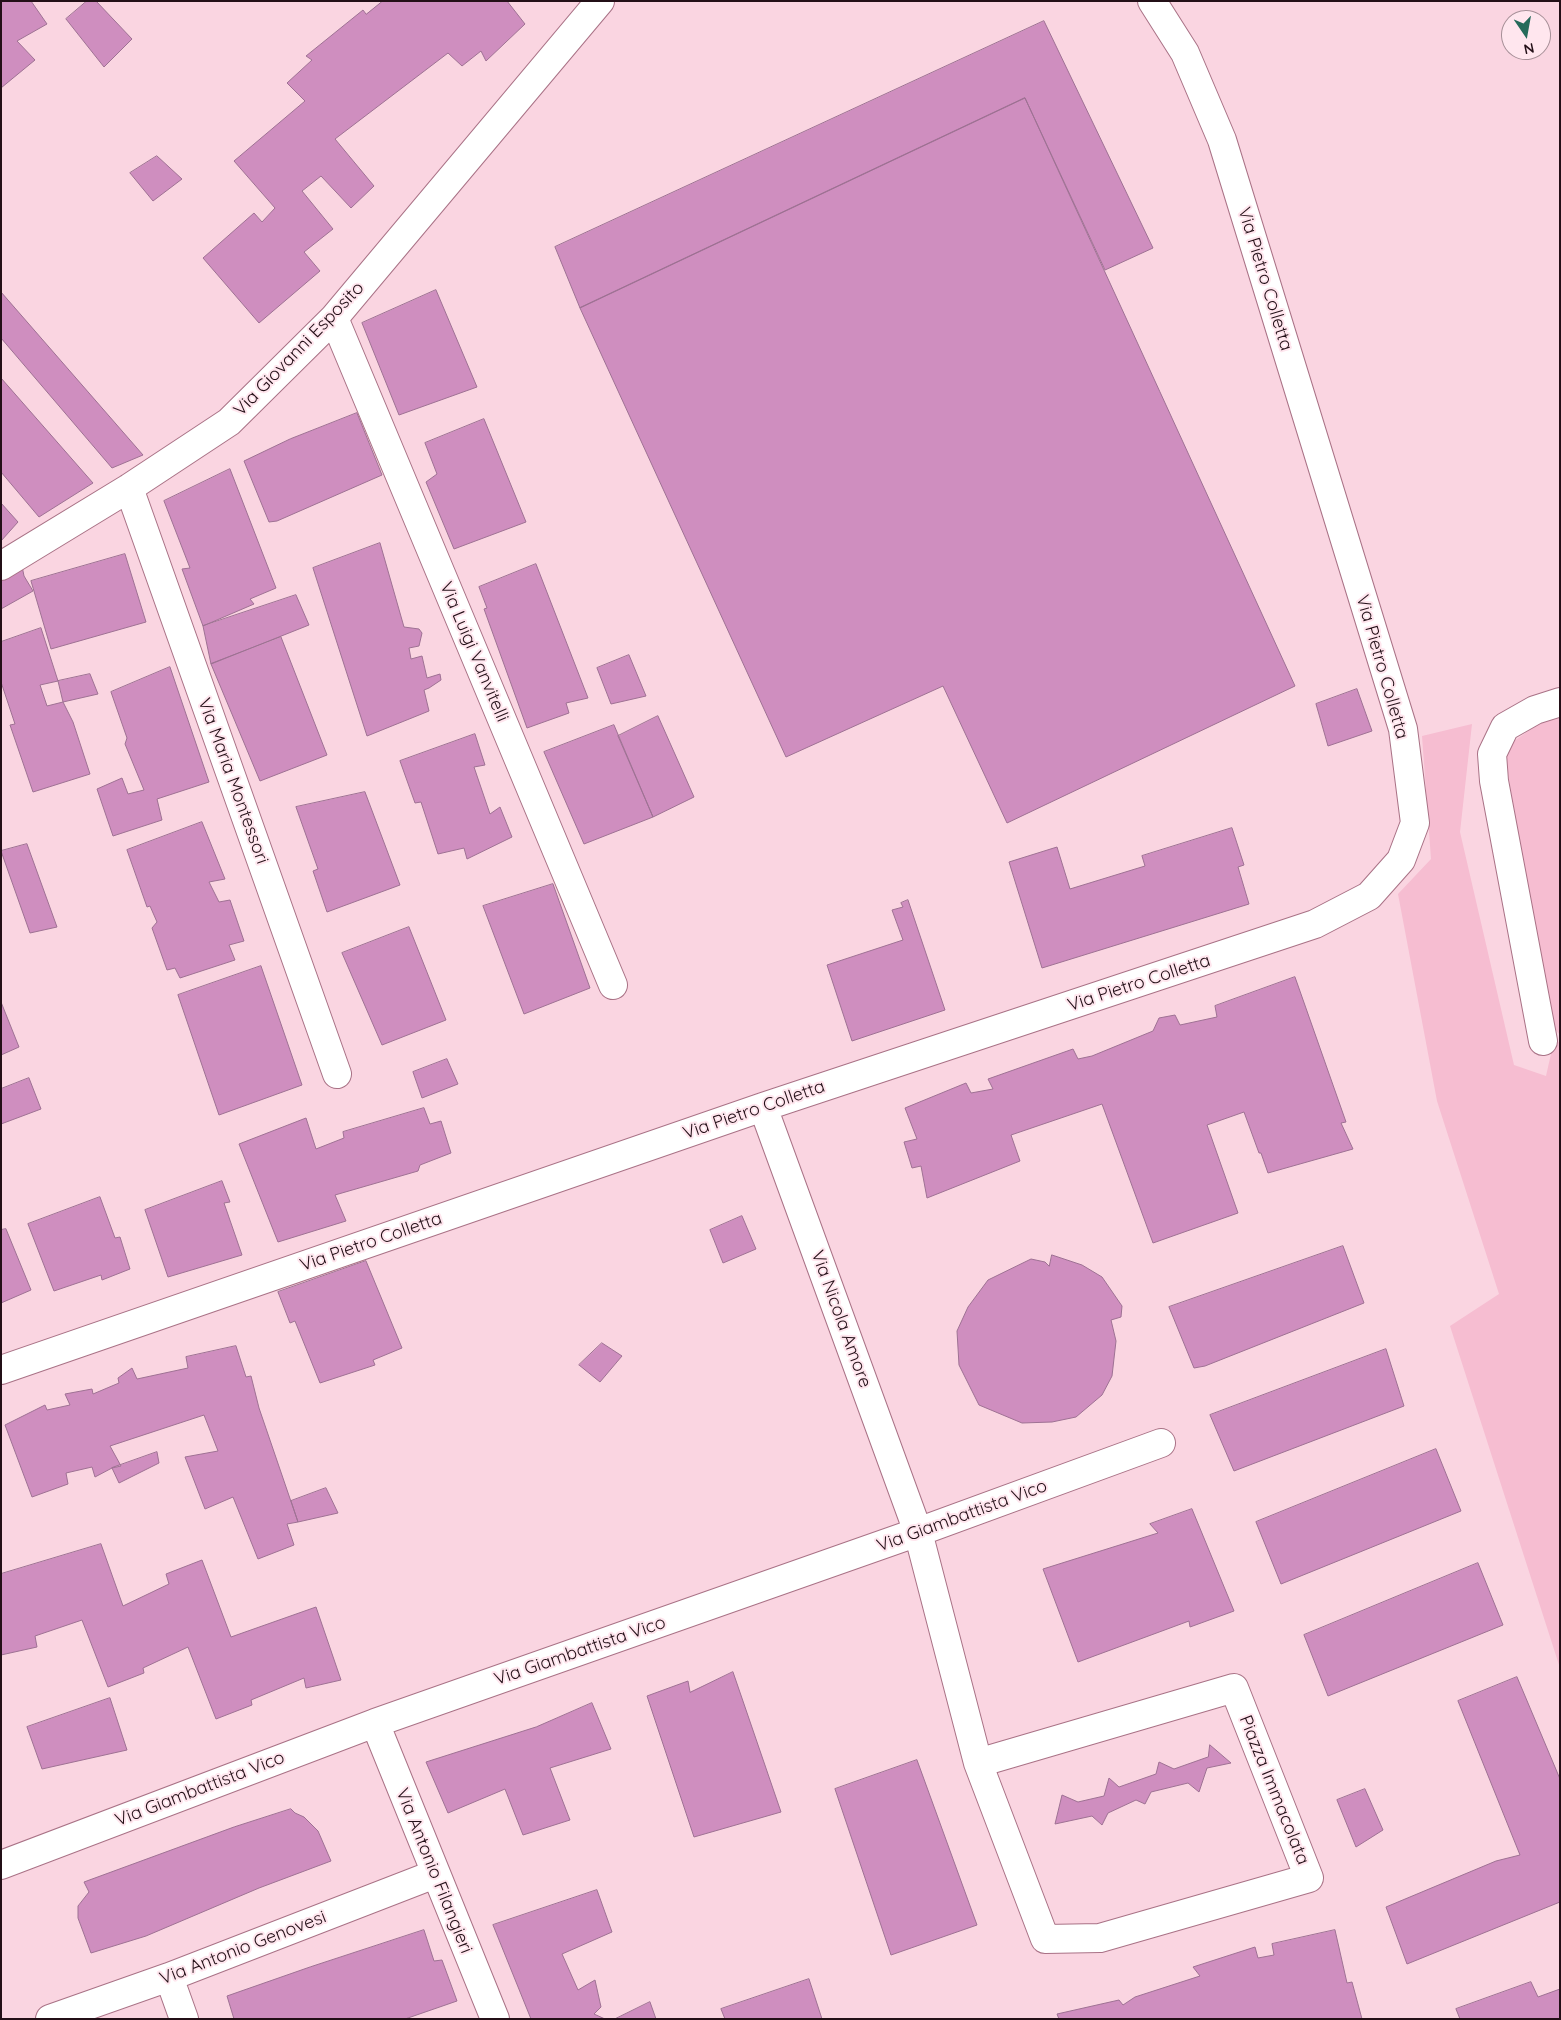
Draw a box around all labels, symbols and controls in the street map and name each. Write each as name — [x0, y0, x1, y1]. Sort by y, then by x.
north arrow — [1501, 10, 1551, 60]
text: N — [1522, 39, 1536, 59]
street label: Via Pietro Colletta — [1233, 205, 1297, 353]
street label: Via Giovanni Esposito — [229, 277, 369, 421]
street label: Via Luigi Vanvitelli — [435, 579, 513, 725]
street label: Via Pietro Colletta — [1351, 592, 1413, 742]
street label: Via Maria Montessori — [193, 695, 273, 867]
street label: Via Pietro Colletta — [1065, 950, 1213, 1016]
street label: Via Pietro Colletta — [680, 1076, 828, 1144]
street label: Via Pietro Colletta — [297, 1208, 445, 1276]
street label: Via Nicola Amore — [806, 1247, 876, 1391]
street label: Via Giambattista Vico — [874, 1475, 1050, 1557]
street label: Via Giambattista Vico — [492, 1612, 668, 1690]
street label: Piazza Immacolata — [1234, 1712, 1314, 1868]
street label: Via Giambattista Vico — [112, 1747, 288, 1831]
street label: Via Antonio Filangieri — [391, 1785, 477, 1957]
street label: Via Antonio Genovesi — [157, 1906, 329, 1990]

